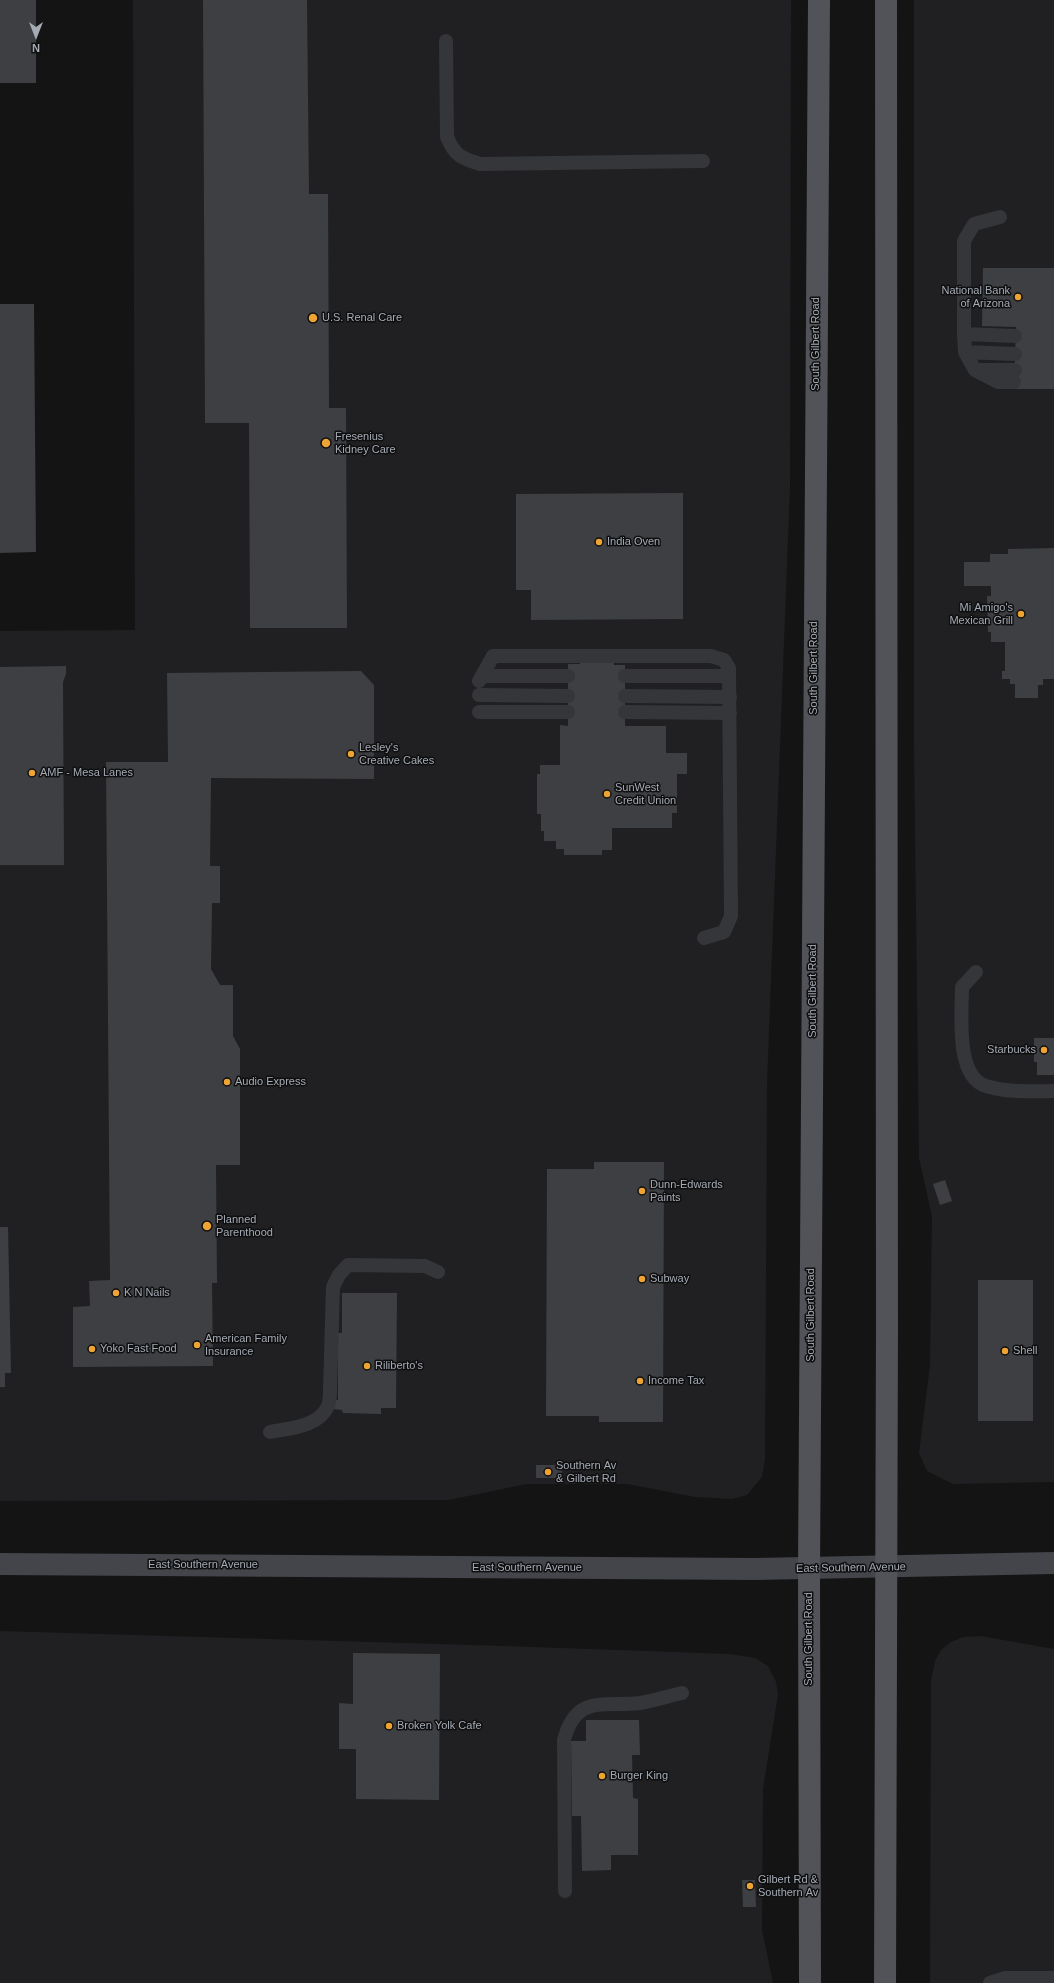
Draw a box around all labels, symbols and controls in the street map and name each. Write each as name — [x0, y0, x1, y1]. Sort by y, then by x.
north arrow — [16, 16, 56, 56]
text: N — [32, 42, 40, 54]
place label: National Bank of Arizona — [942, 284, 1010, 310]
marker: National Bank of Arizona — [1013, 292, 1023, 302]
street label: South Gilbert Road — [809, 297, 823, 391]
place label: U.S. Renal Care — [322, 311, 402, 325]
marker: U.S. Renal Care — [307, 312, 319, 324]
place label: Fresenius Kidney Care — [335, 430, 396, 456]
marker: Fresenius Kidney Care — [320, 437, 332, 449]
place label: India Oven — [607, 535, 660, 549]
marker: India Oven — [594, 537, 604, 547]
place label: Mi Amigo's Mexican Grill — [949, 601, 1013, 627]
marker: Mi Amigo's Mexican Grill — [1016, 609, 1026, 619]
street label: South Gilbert Road — [807, 621, 821, 715]
place label: Lesley's Creative Cakes — [359, 741, 434, 767]
marker: Lesley's Creative Cakes — [346, 749, 356, 759]
place label: AMF - Mesa Lanes — [40, 766, 133, 780]
marker: AMF - Mesa Lanes — [27, 768, 37, 778]
place label: SunWest Credit Union — [615, 781, 676, 807]
marker: SunWest Credit Union — [602, 789, 612, 799]
street label: South Gilbert Road — [806, 944, 820, 1038]
place label: Starbucks — [987, 1043, 1036, 1057]
marker: Starbucks — [1039, 1045, 1049, 1055]
place label: Audio Express — [235, 1075, 306, 1089]
marker: Audio Express — [222, 1077, 232, 1087]
place label: Dunn-Edwards Paints — [650, 1178, 723, 1204]
marker: Dunn-Edwards Paints — [637, 1186, 647, 1196]
place label: Planned Parenthood — [216, 1213, 273, 1239]
marker: Planned Parenthood — [201, 1220, 213, 1232]
street label: South Gilbert Road — [804, 1268, 818, 1362]
place label: Subway — [650, 1272, 689, 1286]
marker: Subway — [637, 1274, 647, 1284]
place label: K N Nails — [124, 1286, 170, 1300]
marker: K N Nails — [111, 1288, 121, 1298]
place label: American Family Insurance — [205, 1332, 287, 1358]
marker: American Family Insurance — [192, 1340, 202, 1350]
place label: Yoko Fast Food — [100, 1342, 177, 1356]
marker: Yoko Fast Food — [87, 1344, 97, 1354]
place label: Shell — [1013, 1344, 1037, 1358]
marker: Shell — [1000, 1346, 1010, 1356]
place label: Riliberto's — [375, 1359, 423, 1373]
marker: Riliberto's — [362, 1361, 372, 1371]
place label: Income Tax — [648, 1374, 704, 1388]
marker: Income Tax — [635, 1376, 645, 1386]
place label: Southern Av & Gilbert Rd — [556, 1459, 616, 1485]
marker: Southern Av & Gilbert Rd — [543, 1467, 553, 1477]
street label: East Southern Avenue — [148, 1558, 258, 1572]
street label: East Southern Avenue — [796, 1560, 906, 1576]
street label: East Southern Avenue — [472, 1561, 582, 1575]
street label: South Gilbert Road — [802, 1592, 816, 1686]
place label: Broken Yolk Cafe — [397, 1719, 482, 1733]
marker: Broken Yolk Cafe — [384, 1721, 394, 1731]
place label: Burger King — [610, 1769, 668, 1783]
marker: Burger King — [597, 1771, 607, 1781]
place label: Gilbert Rd & Southern Av — [758, 1873, 818, 1899]
marker: Gilbert Rd & Southern Av — [745, 1881, 755, 1891]

